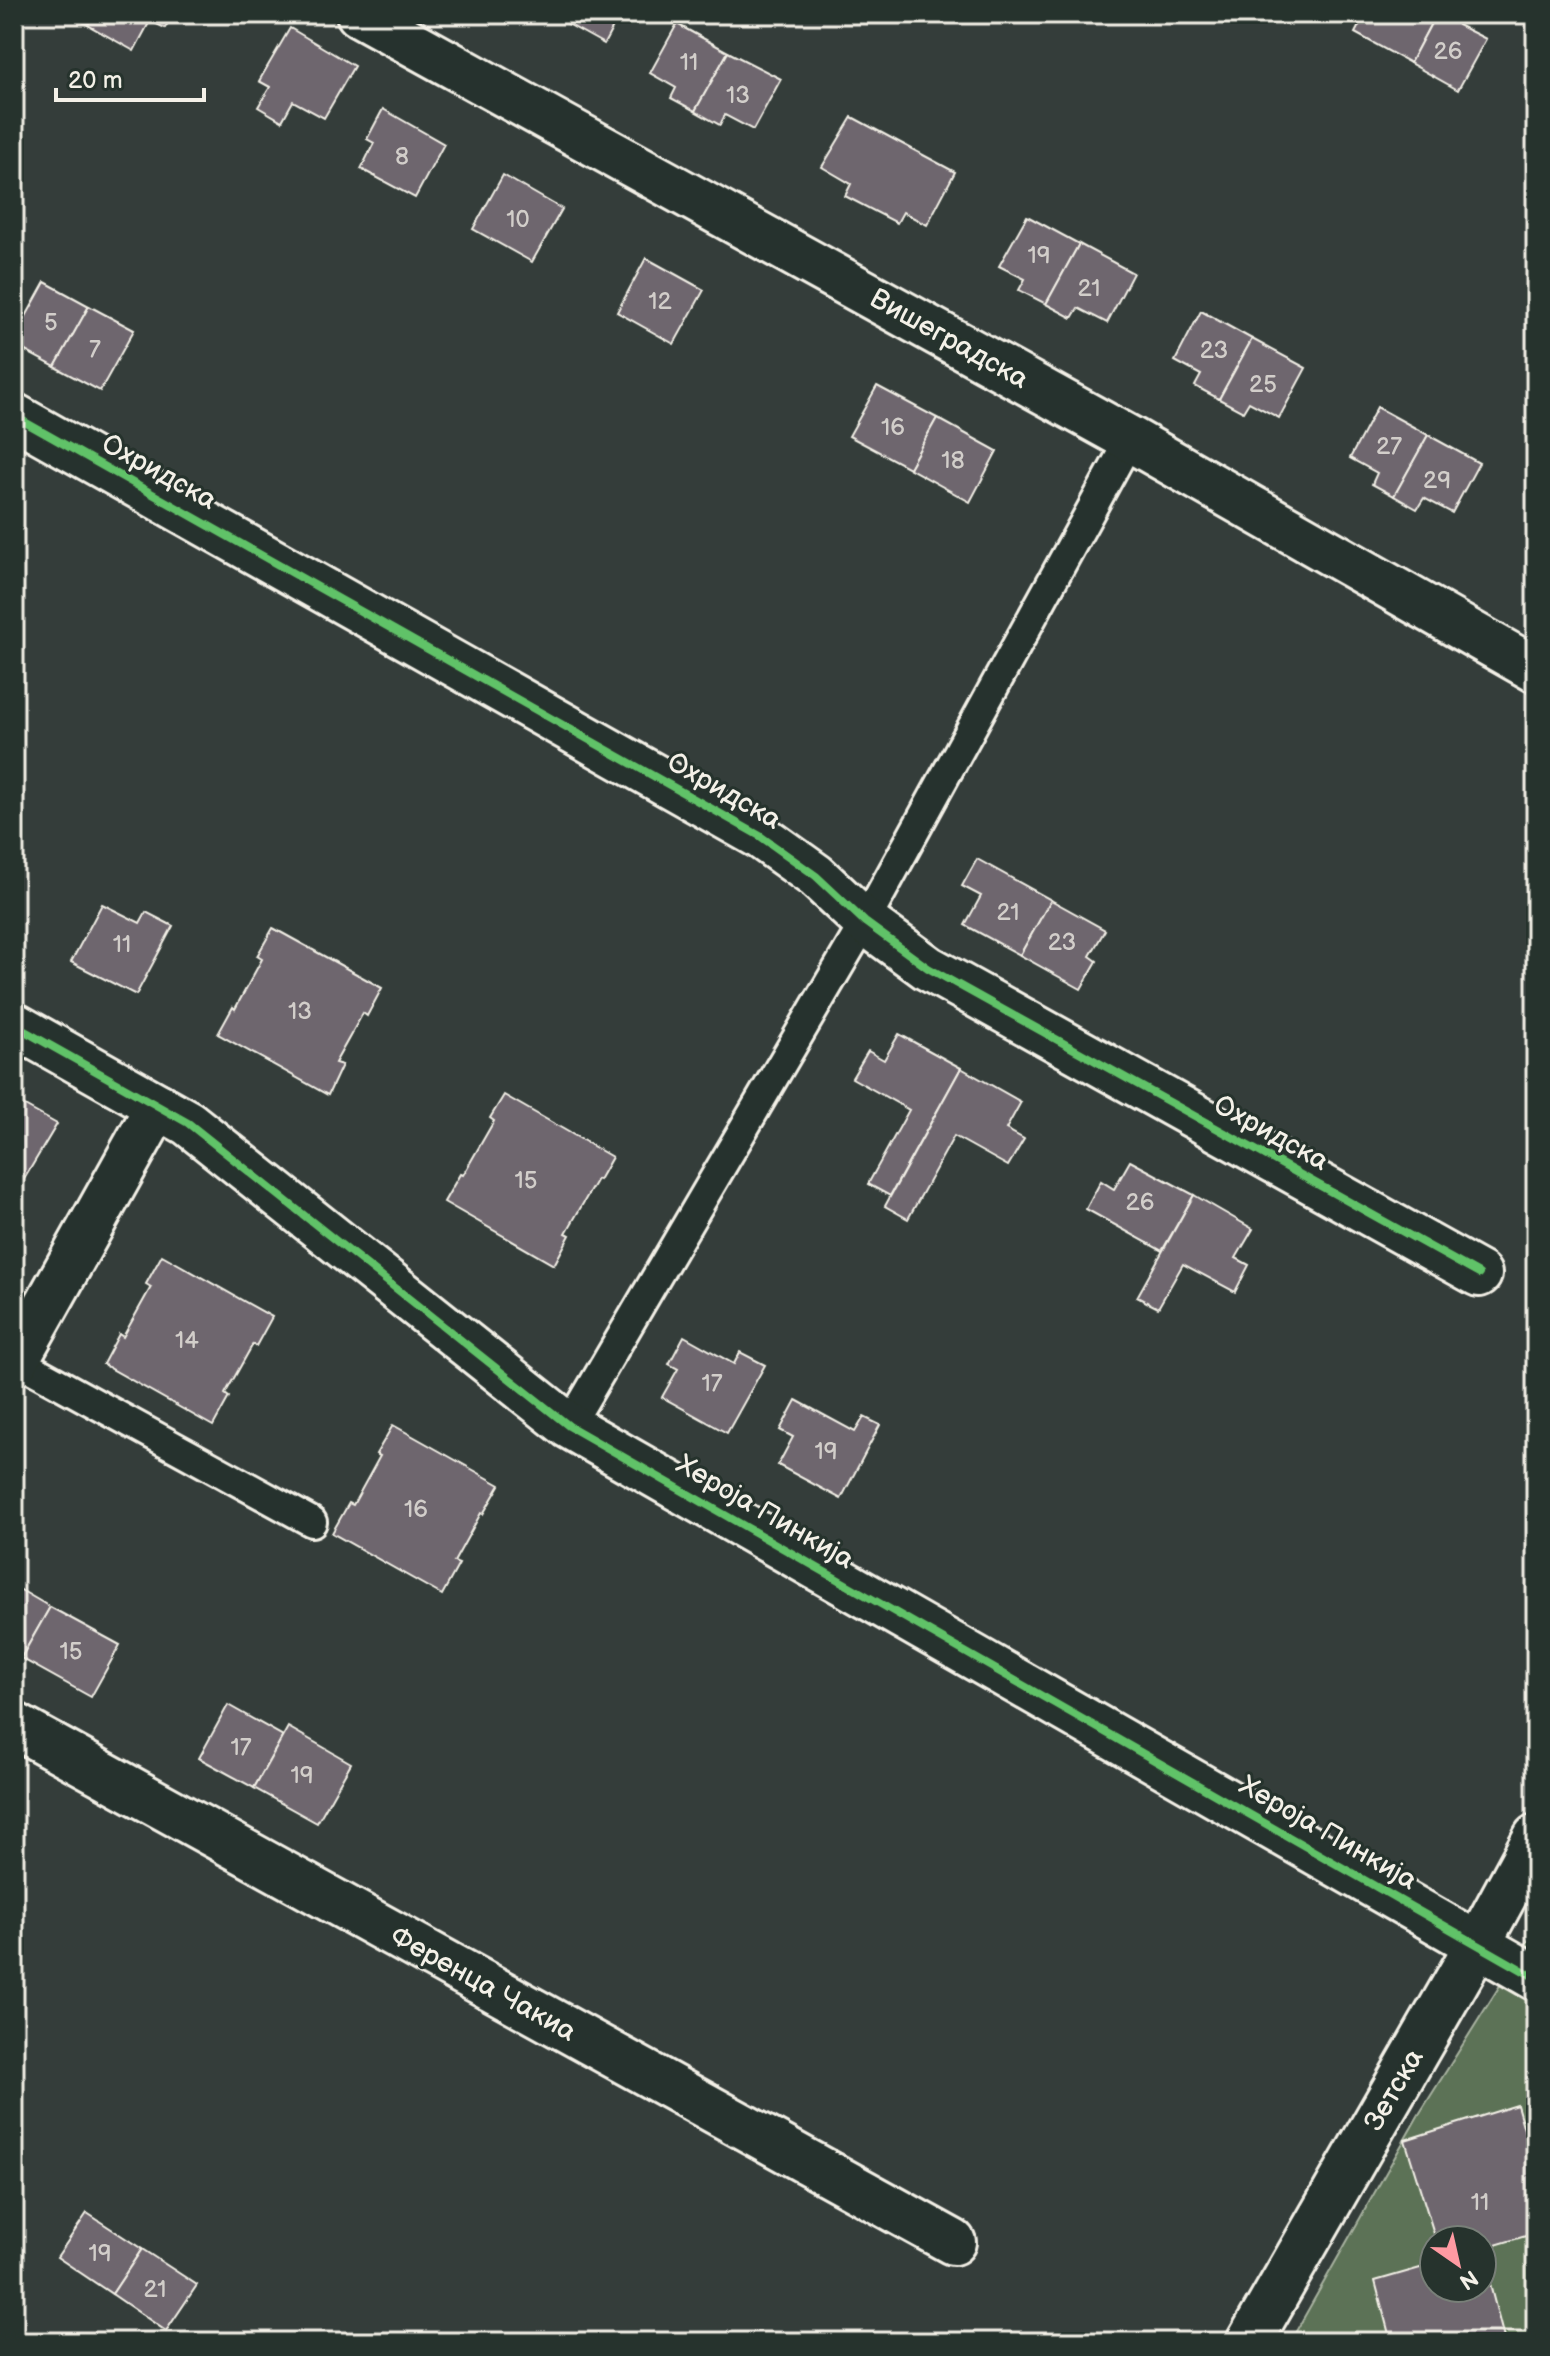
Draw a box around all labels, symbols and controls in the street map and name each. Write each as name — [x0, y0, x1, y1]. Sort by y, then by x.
house number: 26 — [1434, 37, 1462, 66]
house number: 11 — [680, 48, 698, 77]
scale bar — [56, 52, 204, 102]
text: 20 m — [68, 66, 123, 95]
house number: 13 — [726, 81, 750, 110]
house number: 8 — [395, 142, 409, 171]
house number: 10 — [506, 205, 530, 234]
house number: 19 — [1027, 241, 1051, 270]
house number: 21 — [1077, 274, 1101, 303]
street label: Вишеградска — [864, 282, 1034, 396]
house number: 12 — [648, 287, 672, 316]
house number: 5 — [44, 308, 58, 337]
house number: 7 — [89, 335, 101, 364]
house number: 23 — [1200, 336, 1228, 365]
house number: 25 — [1249, 370, 1277, 399]
house number: 16 — [881, 413, 905, 442]
street label: Охридска — [96, 427, 222, 517]
house number: 27 — [1376, 432, 1402, 461]
house number: 18 — [941, 446, 965, 475]
house number: 29 — [1423, 466, 1451, 495]
street label: Охридска — [661, 745, 787, 837]
house number: 21 — [996, 898, 1020, 927]
house number: 23 — [1048, 928, 1076, 957]
house number: 11 — [113, 930, 131, 959]
house number: 13 — [288, 997, 312, 1026]
street label: Охридска — [1208, 1088, 1334, 1178]
house number: 15 — [514, 1166, 538, 1195]
house number: 26 — [1126, 1188, 1154, 1217]
house number: 14 — [175, 1326, 199, 1355]
house number: 17 — [701, 1369, 723, 1398]
house number: 19 — [814, 1437, 838, 1466]
street label: Хероја Пинкија — [670, 1448, 860, 1576]
house number: 16 — [404, 1495, 428, 1524]
house number: 15 — [59, 1637, 83, 1666]
house number: 17 — [230, 1733, 252, 1762]
house number: 19 — [290, 1761, 314, 1790]
street label: Хероја Пинкија — [1233, 1769, 1423, 1897]
street label: Ференца Чакиа — [384, 1919, 582, 2049]
street label: Зетска — [1357, 2043, 1431, 2137]
house number: 11 — [1471, 2188, 1489, 2217]
north arrow — [1418, 2224, 1498, 2304]
house number: 19 — [88, 2239, 112, 2268]
text: N — [1454, 2264, 1483, 2295]
house number: 21 — [143, 2275, 167, 2304]

